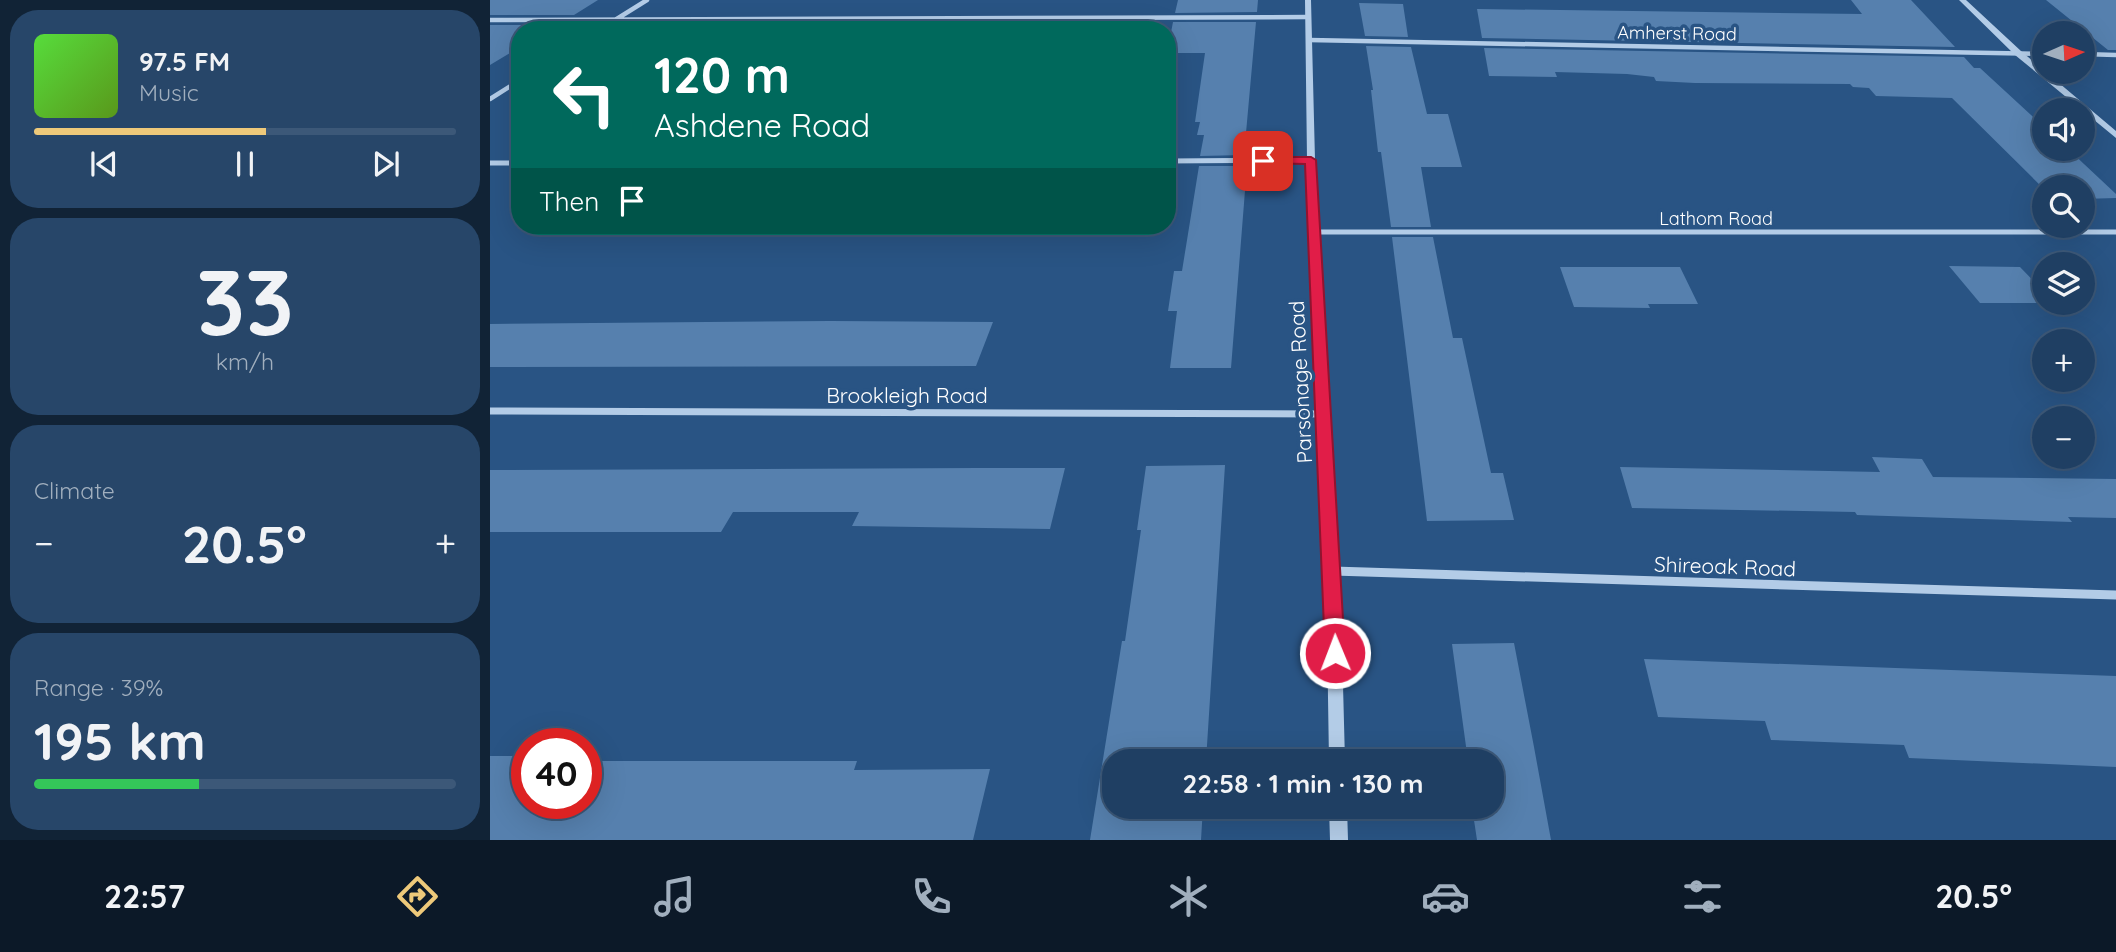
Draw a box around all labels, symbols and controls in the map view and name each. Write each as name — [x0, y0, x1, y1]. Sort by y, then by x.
street label: Amherst Road — [1617, 20, 1737, 46]
north arrow — [2032, 21, 2095, 84]
map controls — [2032, 21, 2095, 469]
text: 120 m — [654, 44, 790, 105]
text: 97.5 FM — [139, 45, 230, 78]
icon: left — [539, 49, 630, 140]
text: Music — [139, 78, 199, 107]
button: sound — [2032, 98, 2095, 161]
text: Ashdene Road — [654, 105, 870, 145]
pin — [1233, 131, 1293, 191]
icon: arrive — [1244, 142, 1282, 180]
icon: previous — [85, 145, 123, 183]
icon: pause — [226, 145, 264, 183]
icon: next — [367, 145, 405, 183]
button: search — [2032, 175, 2095, 238]
icon: arrive — [613, 182, 651, 220]
text: Then — [539, 185, 599, 218]
street label: Lathom Road — [1659, 207, 1773, 230]
text: 33 — [196, 244, 294, 358]
button: layers — [2032, 252, 2095, 315]
street label: Parsonage Road — [1283, 300, 1317, 464]
button: + — [2032, 329, 2095, 392]
text: km/h — [216, 347, 274, 376]
street label: Brookleigh Road — [826, 382, 988, 408]
button: − — [2032, 406, 2095, 469]
text: Climate — [34, 476, 115, 505]
text: 20.5° — [182, 511, 307, 576]
text: − — [34, 519, 54, 567]
text: + — [435, 519, 456, 567]
street label: Shireoak Road — [1653, 551, 1797, 581]
position arrow — [1298, 616, 1372, 690]
text: Range · 39% — [34, 673, 163, 702]
text: 195 km — [34, 708, 206, 773]
speed limit sign: 40 — [511, 728, 602, 819]
text: 22:58 · 1 min · 130 m — [1183, 767, 1423, 800]
icon: directions — [393, 872, 442, 921]
icon: music — [650, 872, 699, 921]
icon: phone — [907, 872, 956, 921]
icon: climate — [1164, 872, 1213, 921]
icon: car — [1421, 872, 1470, 921]
icon: filters — [1678, 872, 1727, 921]
text: 22:57 — [104, 876, 185, 916]
text: 20.5° — [1935, 876, 2012, 916]

